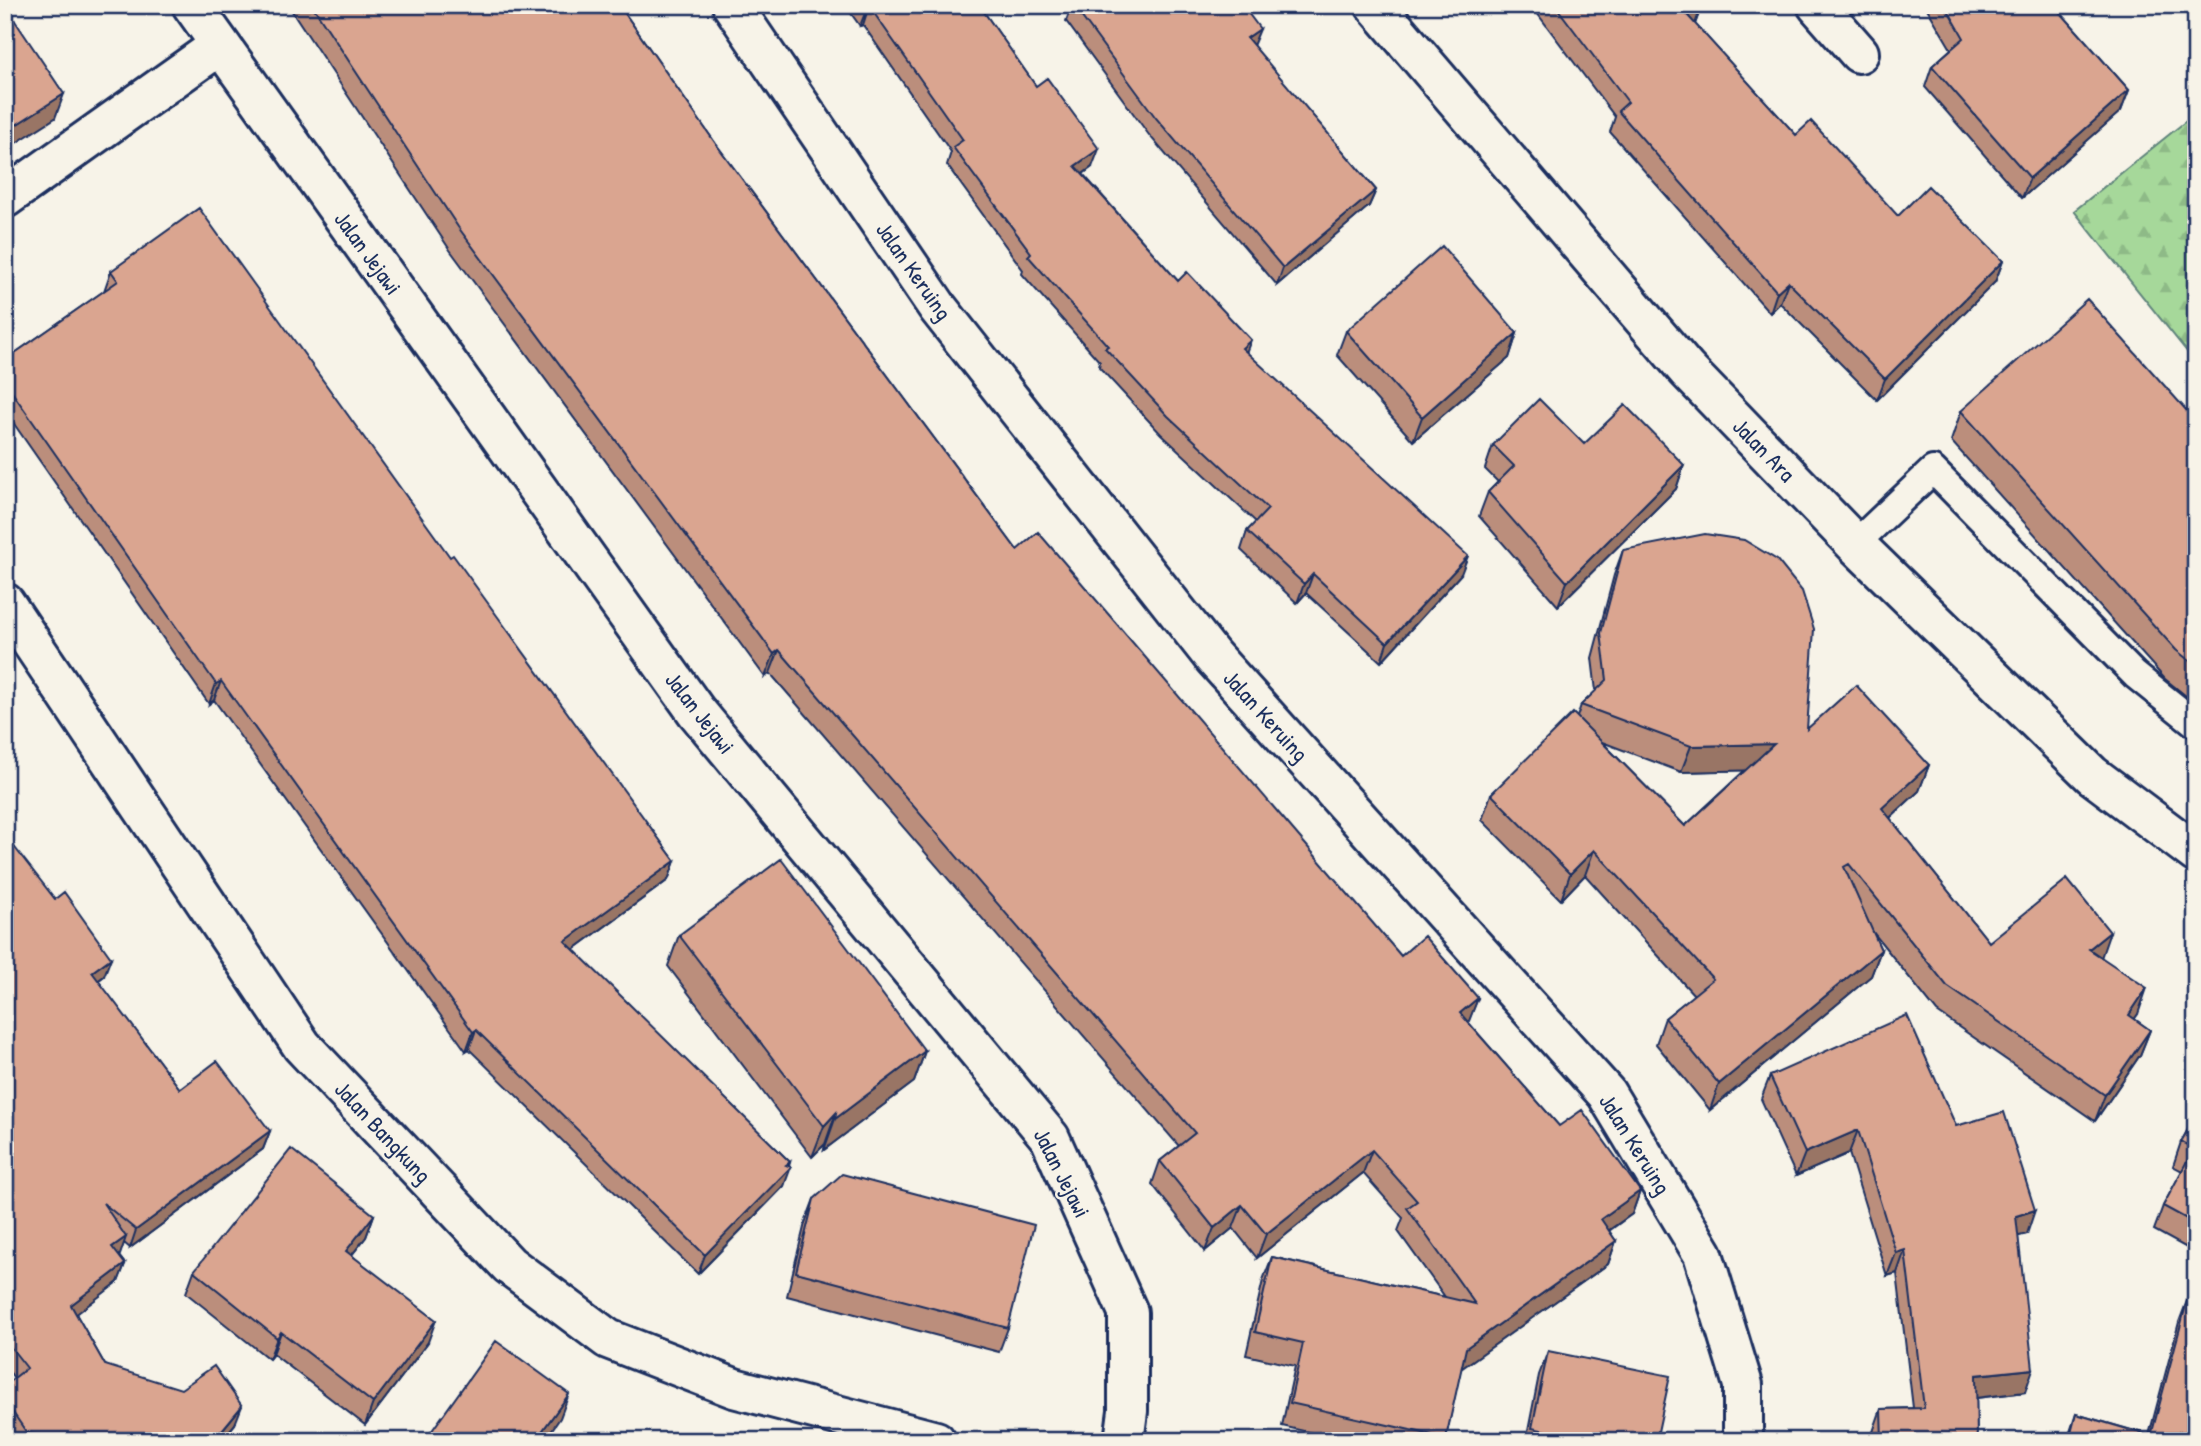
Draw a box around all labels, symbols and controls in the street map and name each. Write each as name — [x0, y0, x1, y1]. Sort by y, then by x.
street label: Jalan Jejawi — [328, 205, 409, 301]
street label: Jalan Keruing — [869, 215, 960, 326]
street label: Jalan Ara — [1726, 411, 1802, 488]
street label: Jalan Keruing — [1217, 663, 1316, 768]
street label: Jalan Jejawi — [659, 665, 742, 760]
street label: Jalan Bangkung — [328, 1074, 439, 1189]
street label: Jalan Keruing — [1592, 1087, 1679, 1200]
street label: Jalan Jejawi — [1027, 1123, 1098, 1223]

